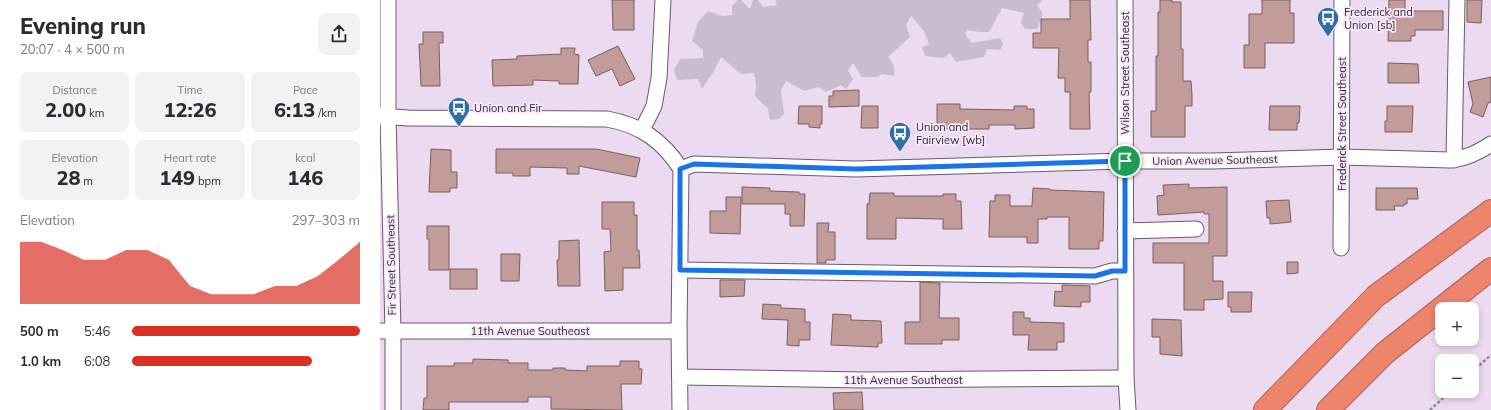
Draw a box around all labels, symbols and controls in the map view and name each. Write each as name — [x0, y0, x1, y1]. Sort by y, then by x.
bus stop icon: Frederick and Union [sb] — [1315, 5, 1341, 38]
place label: Frederick and Union [sb] — [1344, 5, 1413, 32]
street label: Wilson Street Southeast — [1118, 11, 1132, 135]
text: Evening run — [20, 12, 146, 40]
button: share — [318, 13, 360, 55]
text: 20:07 · 4 × 500 m — [20, 41, 125, 57]
street label: Frederick Street Southeast — [1335, 57, 1349, 191]
text: Distance — [52, 83, 97, 97]
text: Time — [178, 83, 202, 97]
text: Pace — [293, 83, 318, 97]
bus stop icon: Union and Fir — [446, 95, 472, 128]
text: 2.00 — [45, 97, 86, 122]
text: 12:26 — [163, 97, 217, 122]
text: 6:13 — [274, 97, 315, 122]
place label: Union and Fir — [474, 101, 542, 115]
text: km — [86, 106, 104, 120]
text: /km — [315, 106, 337, 120]
bus stop icon: Union and Fairview [wb] — [887, 120, 913, 153]
place label: Union and Fairview [wb] — [916, 120, 985, 147]
pin — [1108, 144, 1142, 178]
icon: arrive — [1114, 150, 1136, 172]
text: Elevation — [51, 151, 98, 165]
text: Heart rate — [164, 151, 216, 165]
text: kcal — [295, 151, 315, 165]
street label: Union Avenue Southeast — [1152, 152, 1278, 168]
text: 28 — [56, 165, 80, 190]
text: 149 — [159, 165, 195, 190]
text: 146 — [287, 165, 323, 190]
text: m — [80, 174, 93, 188]
text: bpm — [195, 174, 221, 188]
text: Elevation — [20, 212, 75, 228]
text: 297–303 m — [292, 212, 360, 228]
street label: Fir Street Southeast — [383, 214, 399, 315]
map controls — [1435, 302, 1479, 398]
button: + — [1435, 302, 1479, 346]
text: 500 m — [20, 323, 59, 339]
text: 5:46 — [84, 323, 110, 339]
street label: 11th Avenue Southeast — [470, 324, 590, 338]
text: 1.0 km — [20, 353, 61, 369]
text: 6:08 — [84, 353, 110, 369]
button: − — [1435, 354, 1479, 398]
street label: 11th Avenue Southeast — [843, 373, 963, 387]

